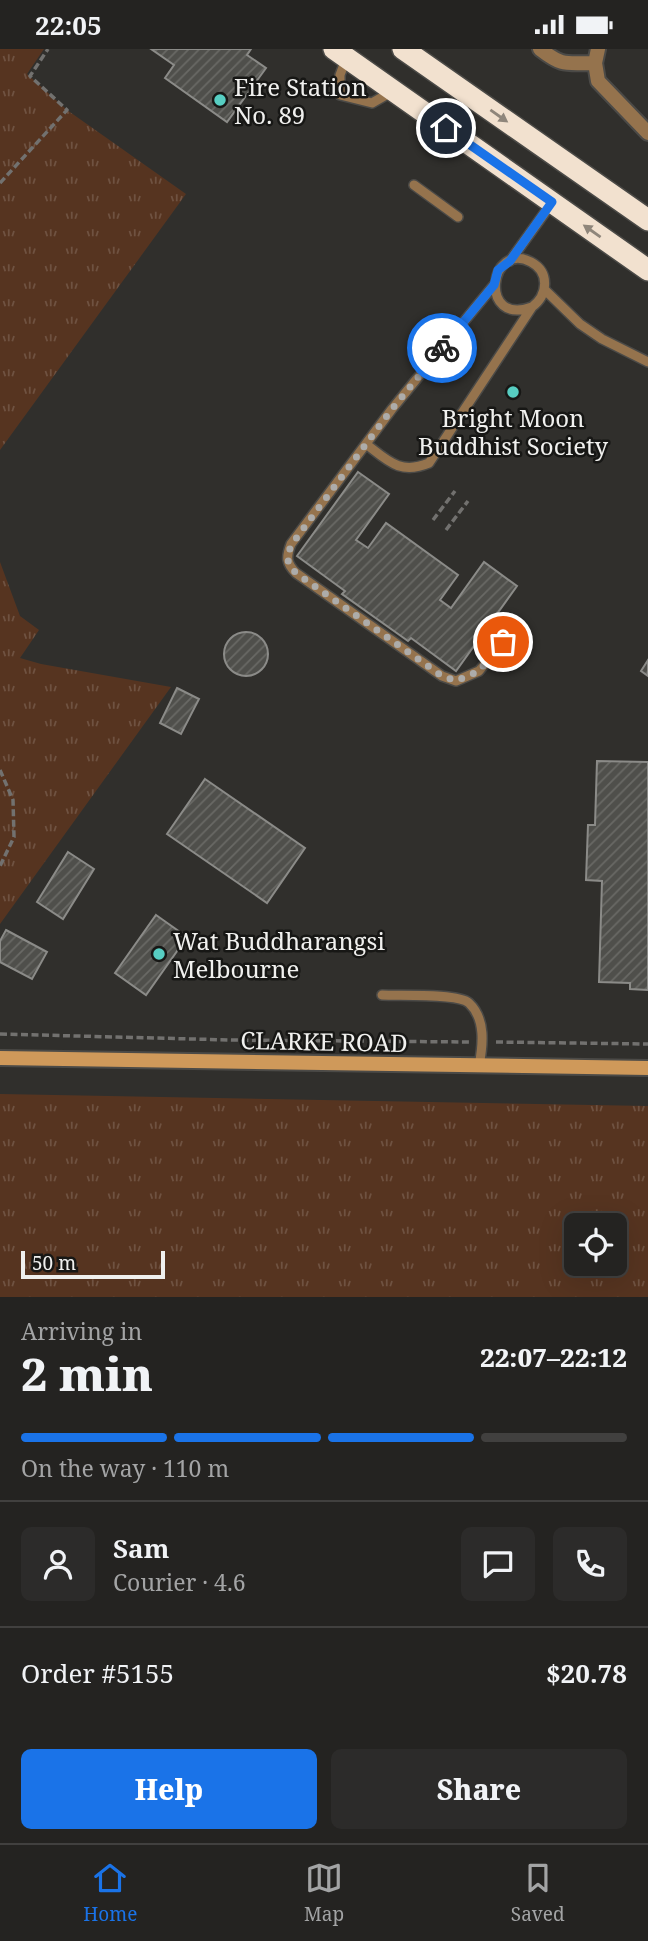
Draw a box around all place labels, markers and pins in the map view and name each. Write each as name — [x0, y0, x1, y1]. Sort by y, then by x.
place label: Fire Station No. 89 — [234, 70, 367, 131]
marker: Fire Station No. 89 — [212, 92, 228, 108]
pin — [416, 98, 476, 158]
marker: Bright Moon Buddhist Society — [505, 384, 521, 400]
place label: Bright Moon Buddhist Society — [418, 401, 608, 462]
pin — [473, 612, 533, 672]
place label: Wat Buddharangsi Melbourne — [173, 924, 385, 985]
marker: Wat Buddharangsi Melbourne — [151, 946, 167, 962]

